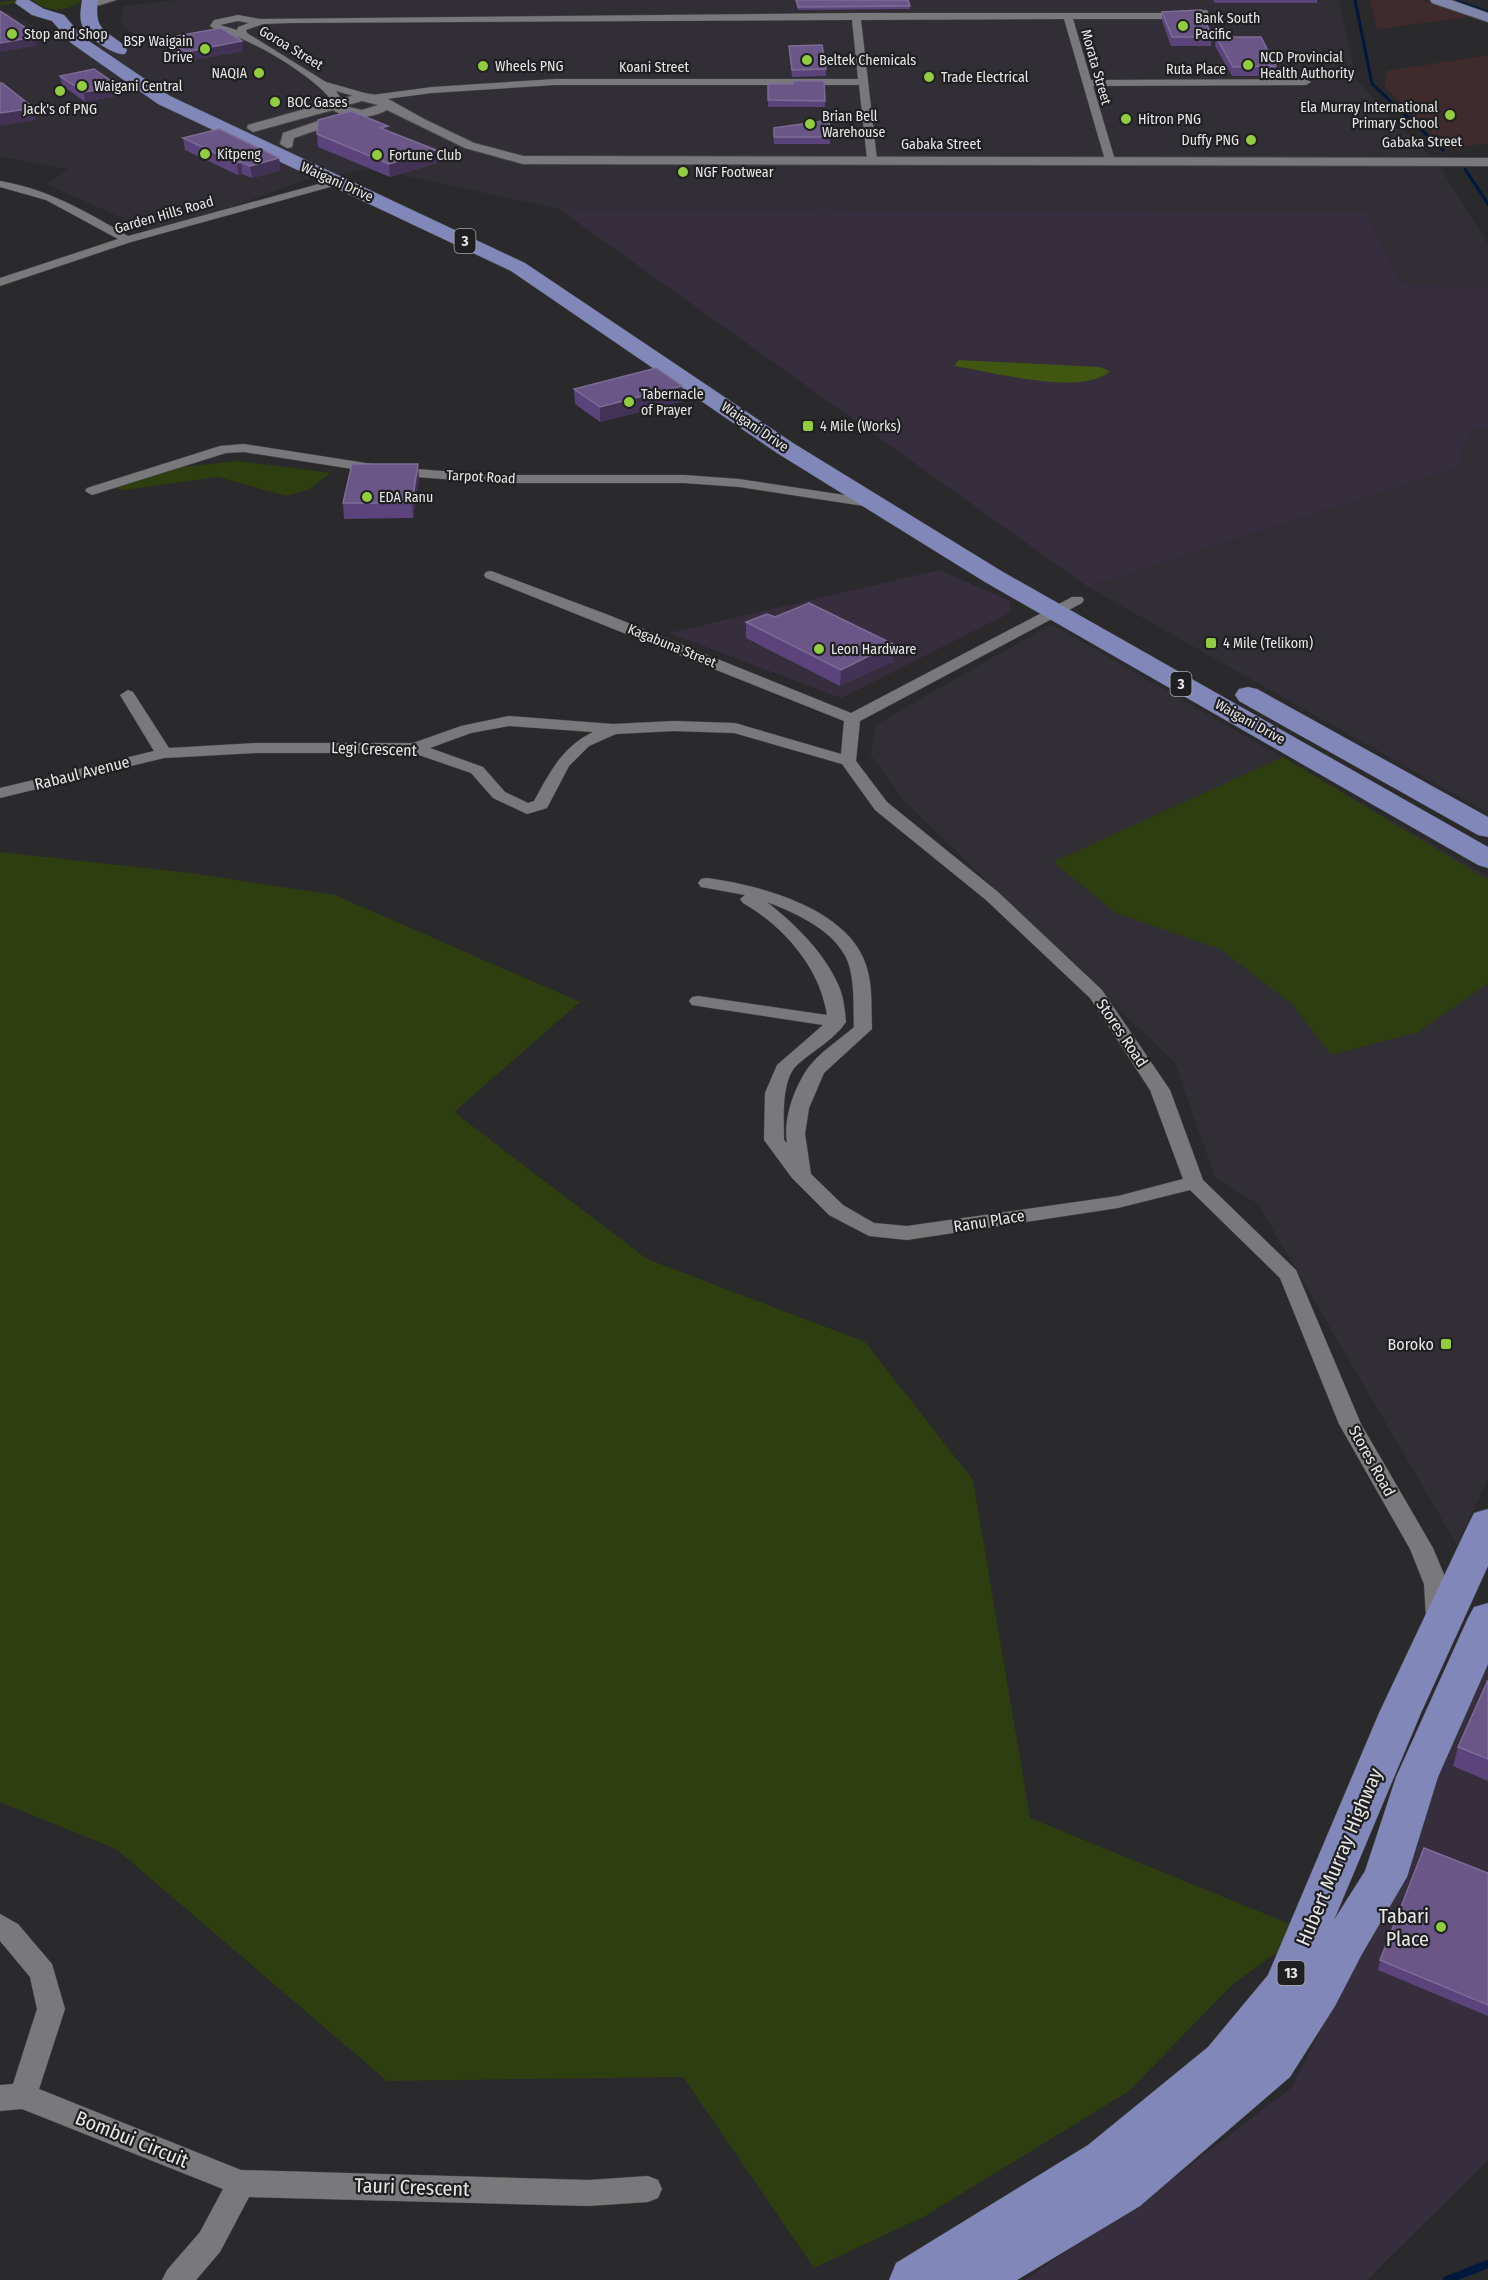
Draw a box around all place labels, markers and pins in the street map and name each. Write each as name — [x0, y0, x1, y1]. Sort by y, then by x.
place label: Bank South Pacific — [1195, 10, 1260, 43]
marker: Bank South Pacific — [1176, 19, 1190, 33]
place label: Stop and Shop — [24, 26, 108, 43]
marker: Stop and Shop — [5, 27, 19, 41]
place label: BSP Waigain Drive — [124, 33, 193, 66]
marker: BSP Waigain Drive — [198, 42, 212, 56]
place label: NCD Provincial Health Authority — [1260, 49, 1355, 82]
place label: Beltek Chemicals — [819, 52, 916, 69]
marker: Beltek Chemicals — [800, 53, 814, 67]
place label: Wheels PNG — [495, 58, 564, 75]
marker: NCD Provincial Health Authority — [1241, 58, 1255, 72]
marker: Wheels PNG — [476, 59, 490, 73]
place label: NAQIA — [211, 65, 248, 82]
marker: NAQIA — [252, 66, 266, 80]
place label: Trade Electrical — [941, 69, 1029, 86]
marker: Trade Electrical — [922, 70, 936, 84]
place label: Waigani Central — [94, 78, 183, 95]
marker: Waigani Central — [75, 79, 89, 93]
marker: Jack's of PNG — [53, 84, 67, 98]
place label: BOC Gases — [287, 94, 348, 111]
marker: BOC Gases — [268, 95, 282, 109]
place label: Ela Murray International Primary School — [1300, 99, 1438, 132]
place label: Jack's of PNG — [23, 101, 97, 118]
place label: Brian Bell Warehouse — [822, 108, 885, 141]
marker: Ela Murray International Primary School — [1443, 108, 1457, 122]
place label: Hitron PNG — [1138, 111, 1201, 128]
marker: Hitron PNG — [1119, 112, 1133, 126]
marker: Brian Bell Warehouse — [803, 117, 817, 131]
place label: Duffy PNG — [1182, 132, 1239, 149]
marker: Duffy PNG — [1244, 133, 1258, 147]
place label: Kitpeng — [217, 146, 261, 163]
marker: Kitpeng — [198, 147, 212, 161]
place label: Fortune Club — [389, 147, 462, 164]
marker: Fortune Club — [370, 148, 384, 162]
place label: NGF Footwear — [695, 164, 774, 181]
marker: NGF Footwear — [676, 165, 690, 179]
place label: Tabernacle of Prayer — [641, 386, 704, 419]
marker: Tabernacle of Prayer — [622, 395, 636, 409]
place label: 4 Mile (Works) — [820, 418, 901, 435]
marker: 4 Mile (Works) — [801, 419, 815, 433]
place label: EDA Ranu — [379, 489, 433, 506]
marker: EDA Ranu — [360, 490, 374, 504]
place label: 4 Mile (Telikom) — [1223, 635, 1313, 652]
marker: 4 Mile (Telikom) — [1204, 636, 1218, 650]
place label: Leon Hardware — [831, 641, 917, 658]
marker: Leon Hardware — [812, 642, 826, 656]
place label: Boroko — [1388, 1335, 1434, 1354]
marker: Boroko — [1439, 1337, 1453, 1351]
place label: Tabari Place — [1379, 1904, 1429, 1951]
marker: Tabari Place — [1434, 1920, 1448, 1934]

